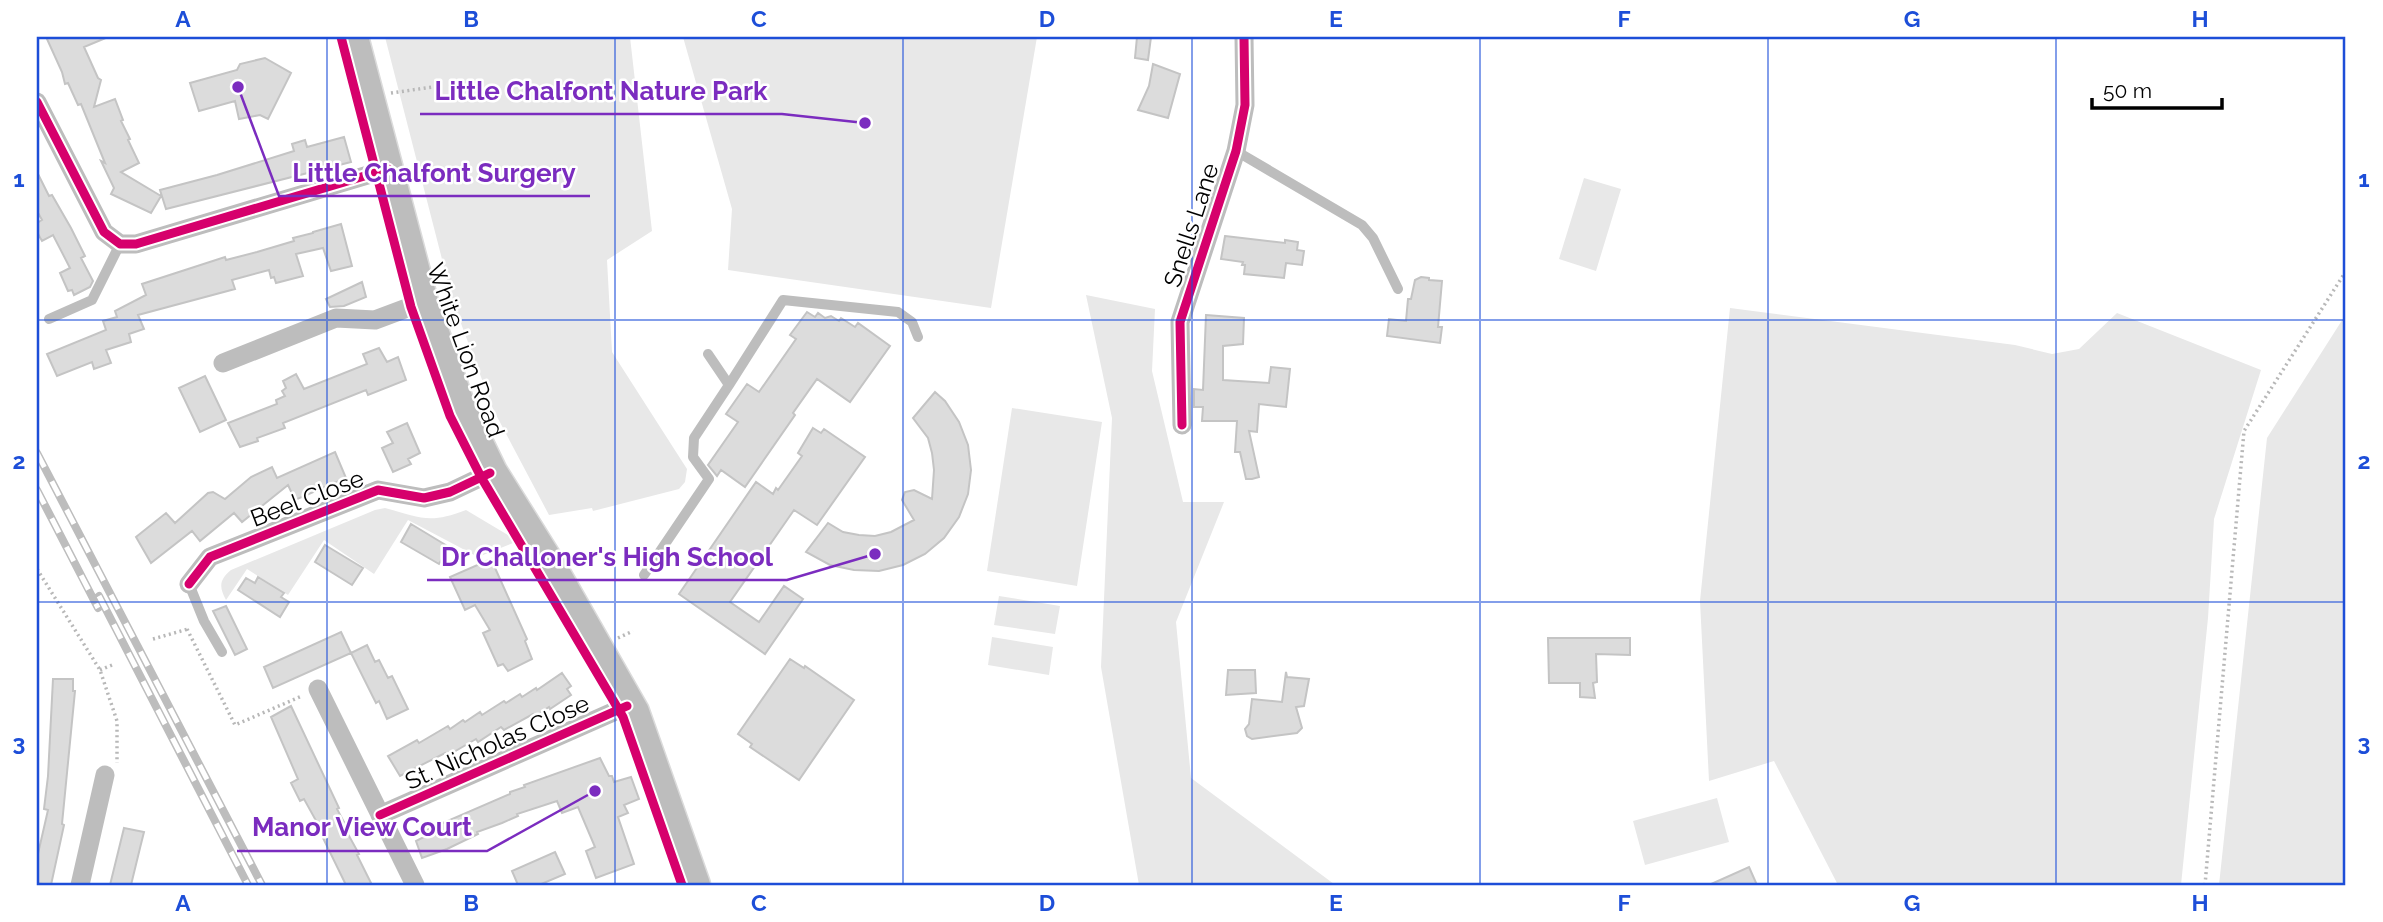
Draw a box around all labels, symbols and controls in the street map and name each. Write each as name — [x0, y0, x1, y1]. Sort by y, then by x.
text: A — [175, 5, 191, 32]
text: B — [463, 5, 479, 32]
text: C — [751, 5, 767, 32]
text: D — [1039, 5, 1055, 32]
text: E — [1329, 5, 1343, 32]
text: F — [1617, 5, 1631, 32]
text: G — [1904, 5, 1920, 32]
text: H — [2191, 5, 2209, 32]
scale bar — [2092, 66, 2222, 110]
callout: Little Chalfont Nature Park — [420, 67, 782, 114]
text: Little Chalfont Nature Park — [434, 76, 768, 106]
text: 50 m — [2103, 78, 2152, 103]
callout: Little Chalfont Surgery — [279, 149, 590, 196]
text: Little Chalfont Surgery — [292, 158, 576, 188]
street label: Snells Lane — [1157, 159, 1225, 291]
text: 1 — [13, 165, 25, 192]
text: 1 — [2358, 165, 2370, 192]
street label: White Lion Road — [421, 259, 511, 441]
text: 2 — [13, 447, 25, 474]
text: 2 — [2358, 447, 2370, 474]
street label: Beel Close — [246, 463, 368, 533]
callout: Dr Challoner's High School — [427, 533, 787, 580]
text: Dr Challoner's High School — [441, 542, 774, 572]
street label: St. Nicholas Close — [400, 688, 594, 796]
text: 3 — [13, 729, 25, 756]
text: 3 — [2358, 729, 2370, 756]
callout: Manor View Court — [237, 804, 487, 851]
text: Manor View Court — [252, 812, 472, 842]
text: A — [175, 889, 191, 916]
text: B — [463, 889, 479, 916]
text: C — [751, 889, 767, 916]
text: D — [1039, 889, 1055, 916]
text: E — [1329, 889, 1343, 916]
text: F — [1617, 889, 1631, 916]
text: G — [1904, 889, 1920, 916]
text: H — [2191, 889, 2209, 916]

